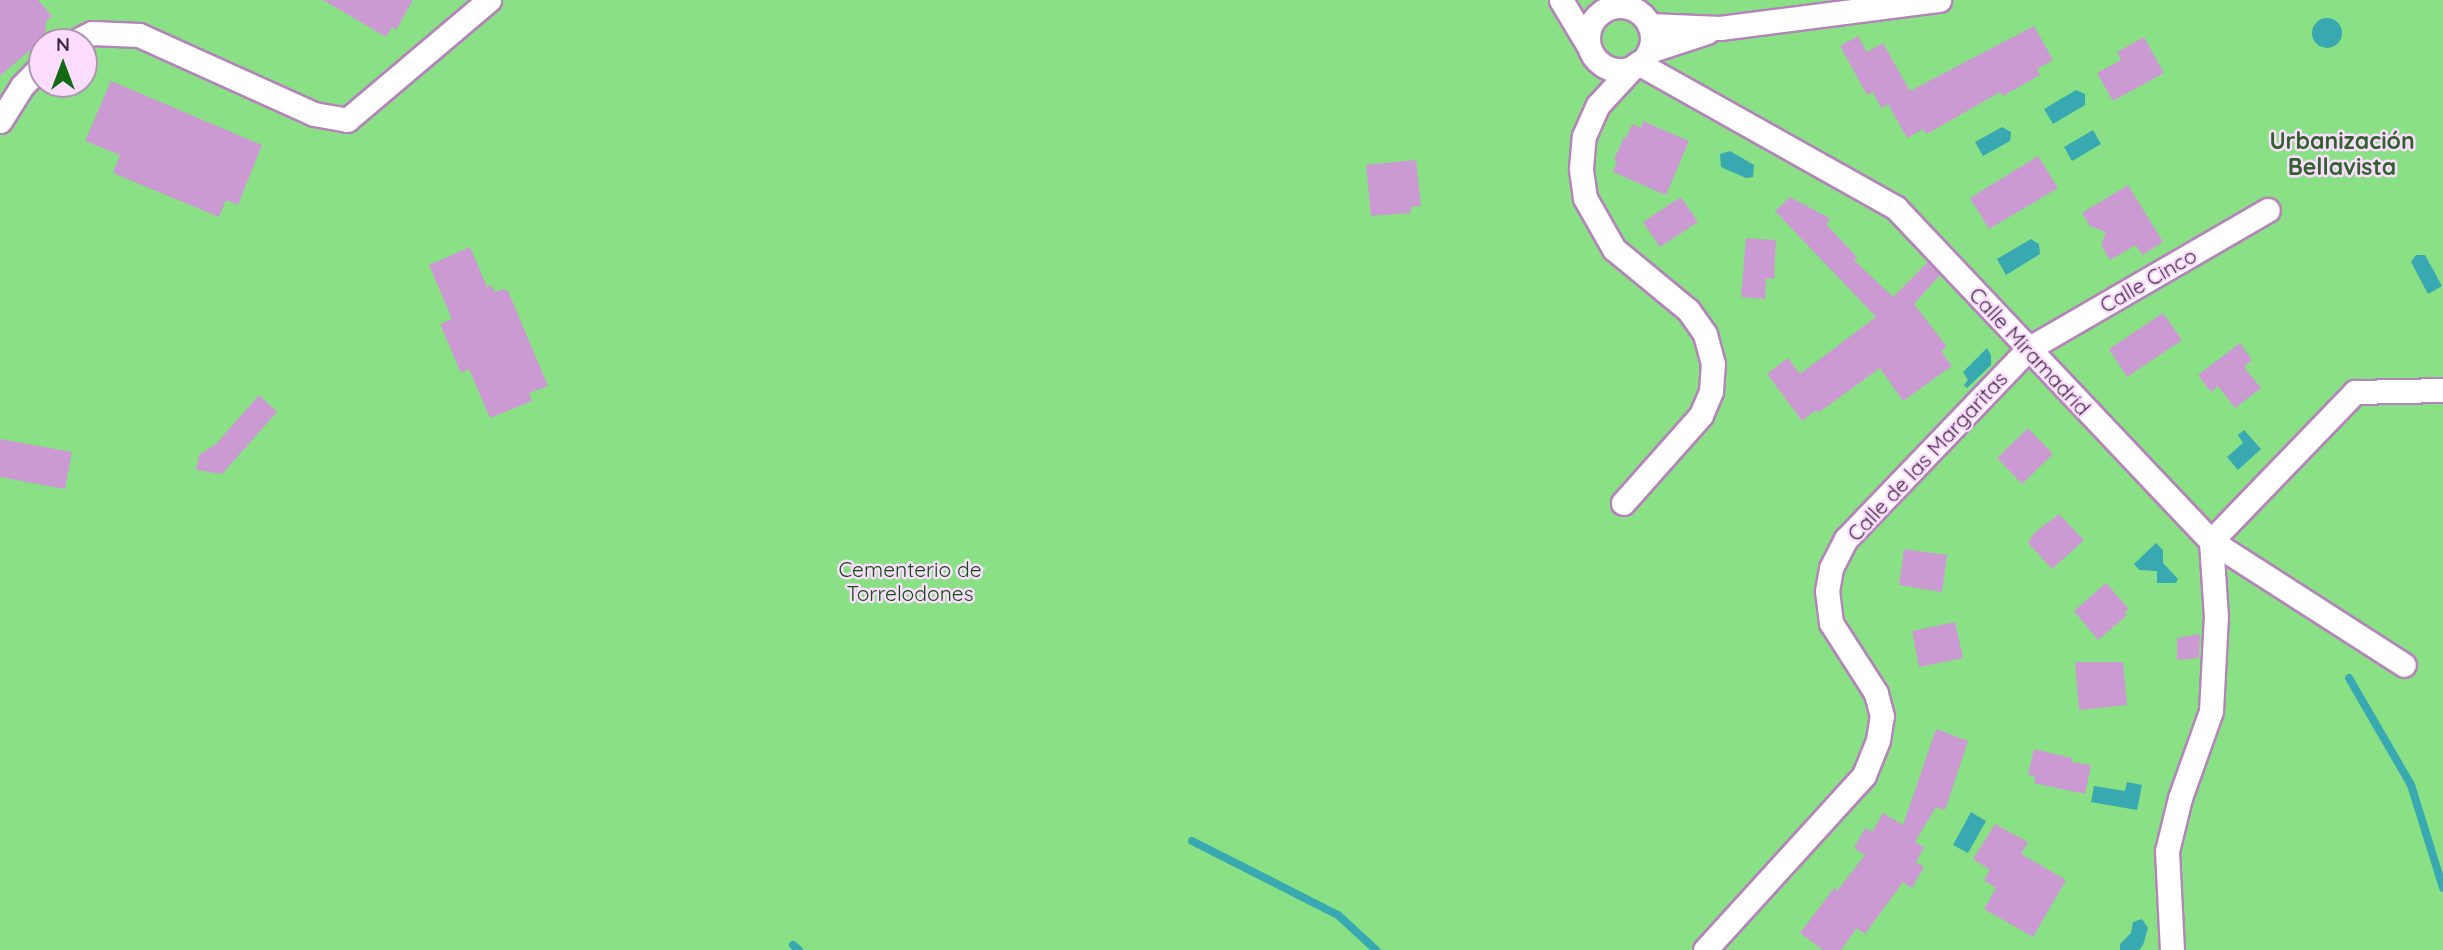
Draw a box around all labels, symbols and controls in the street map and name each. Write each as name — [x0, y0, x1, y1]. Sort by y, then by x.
north arrow — [28, 28, 98, 98]
text: N — [56, 32, 70, 56]
district label: Urbanización Bellavista — [2269, 127, 2415, 181]
street label: Calle Cinco — [2095, 242, 2201, 318]
street label: Calle Miramadrid — [1964, 282, 2096, 420]
street label: Calle de las Margaritas — [1842, 366, 2012, 546]
park label: Cementerio de Torrelodones — [838, 556, 982, 606]

